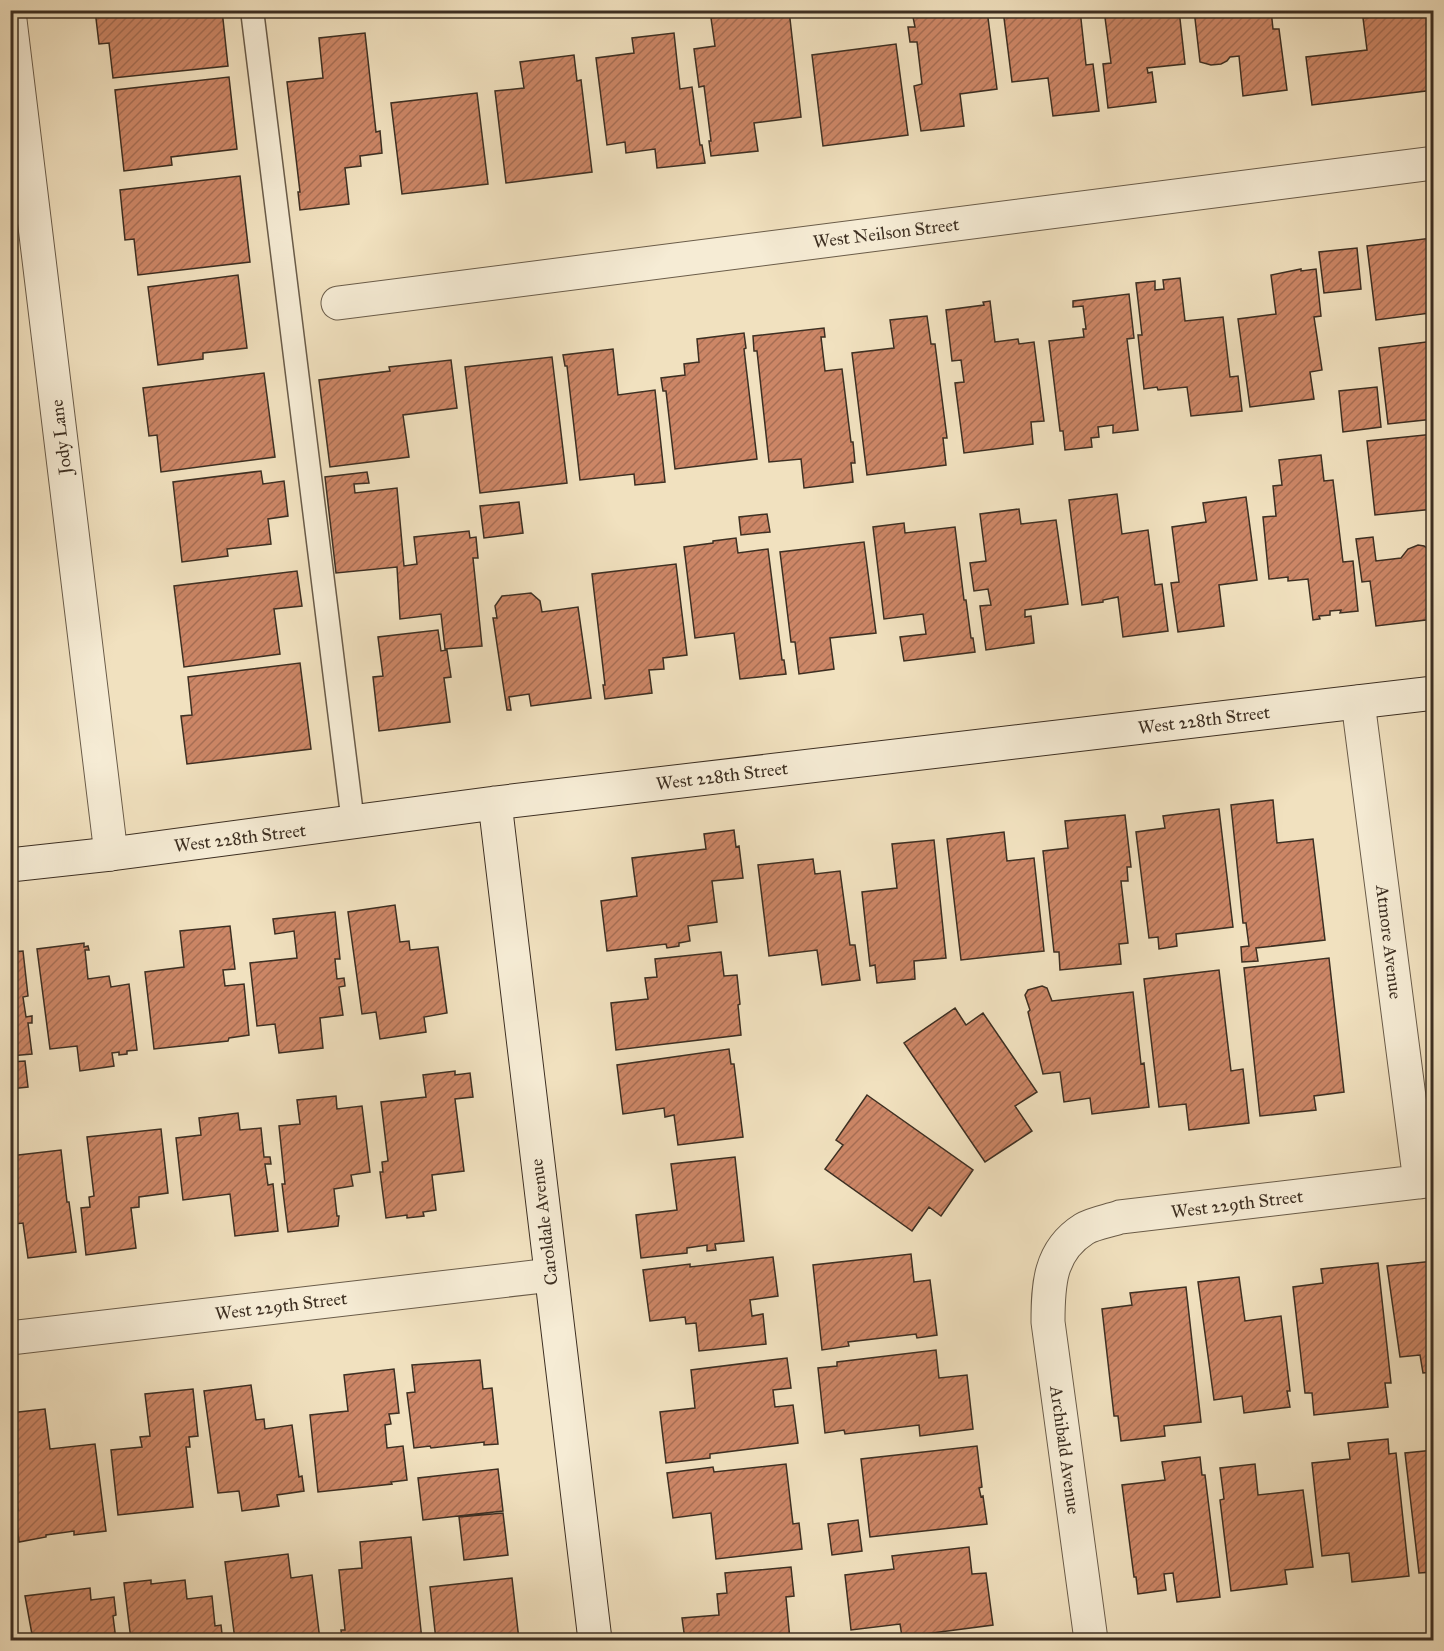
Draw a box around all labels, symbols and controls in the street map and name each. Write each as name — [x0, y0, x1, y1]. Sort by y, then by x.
street label: West Neilson Street — [812, 213, 961, 253]
street label: Jody Lane — [45, 398, 78, 478]
street label: West 228th Street — [1137, 701, 1272, 739]
street label: West 228th Street — [655, 757, 790, 795]
street label: West 228th Street — [173, 819, 308, 857]
street label: Atmore Avenue — [1371, 883, 1407, 1000]
street label: Caroldale Avenue — [525, 1157, 563, 1287]
street label: West 229th Street — [1170, 1185, 1305, 1223]
street label: West 229th Street — [214, 1287, 349, 1325]
street label: Archibald Avenue — [1045, 1383, 1085, 1516]

